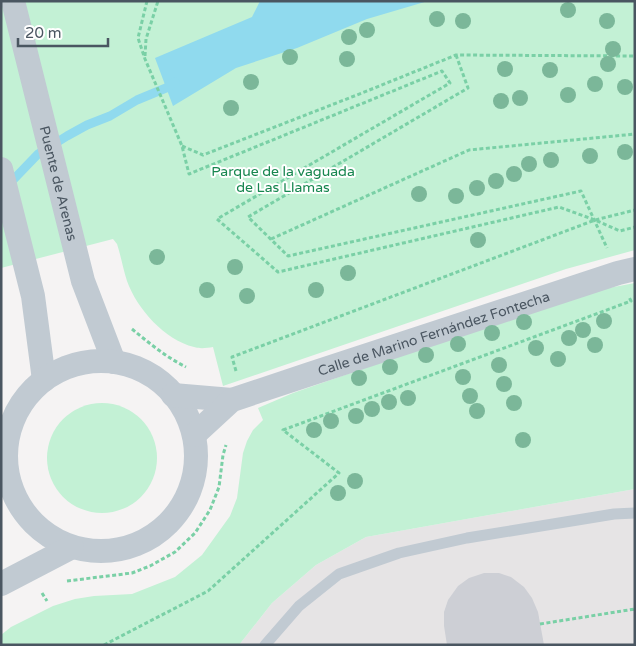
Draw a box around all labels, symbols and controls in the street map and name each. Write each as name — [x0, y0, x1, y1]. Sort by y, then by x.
scale bar — [18, 15, 108, 47]
text: 20 m — [25, 24, 62, 42]
street label: Puente de Arenas — [36, 124, 81, 243]
park label: Parque de la vaguada de Las Llamas — [211, 163, 355, 196]
street label: Calle de Marino Fernández Fontecha — [316, 288, 552, 380]

